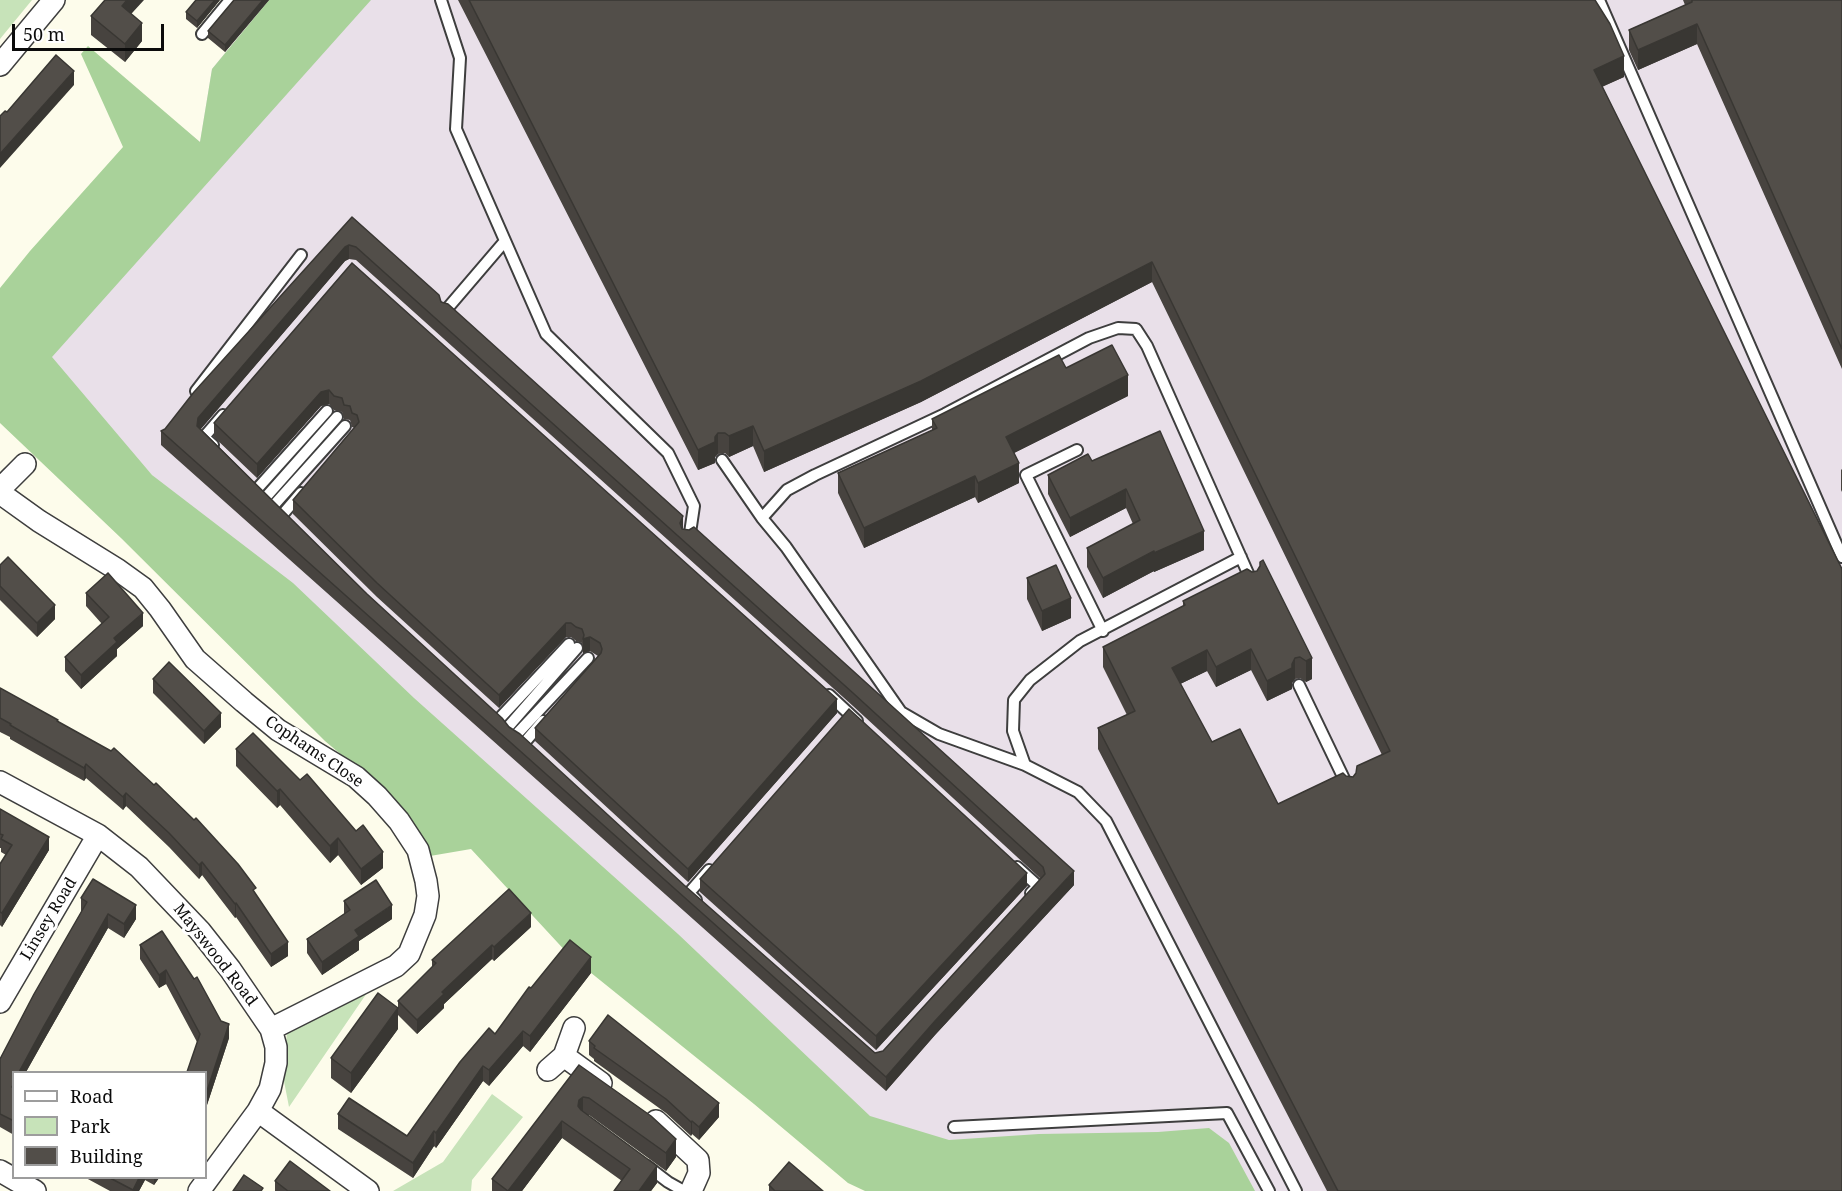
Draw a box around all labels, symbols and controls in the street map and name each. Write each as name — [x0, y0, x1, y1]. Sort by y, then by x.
scale bar — [15, 12, 166, 50]
text: 50 m — [23, 22, 65, 46]
street label: Cophams Close — [261, 712, 367, 792]
street label: Linsey Road — [17, 874, 81, 964]
street label: Mayswood Road — [169, 900, 261, 1010]
legend — [12, 1071, 207, 1179]
text: Road — [70, 1084, 113, 1108]
text: Park — [70, 1114, 110, 1138]
text: Building — [70, 1144, 143, 1168]

